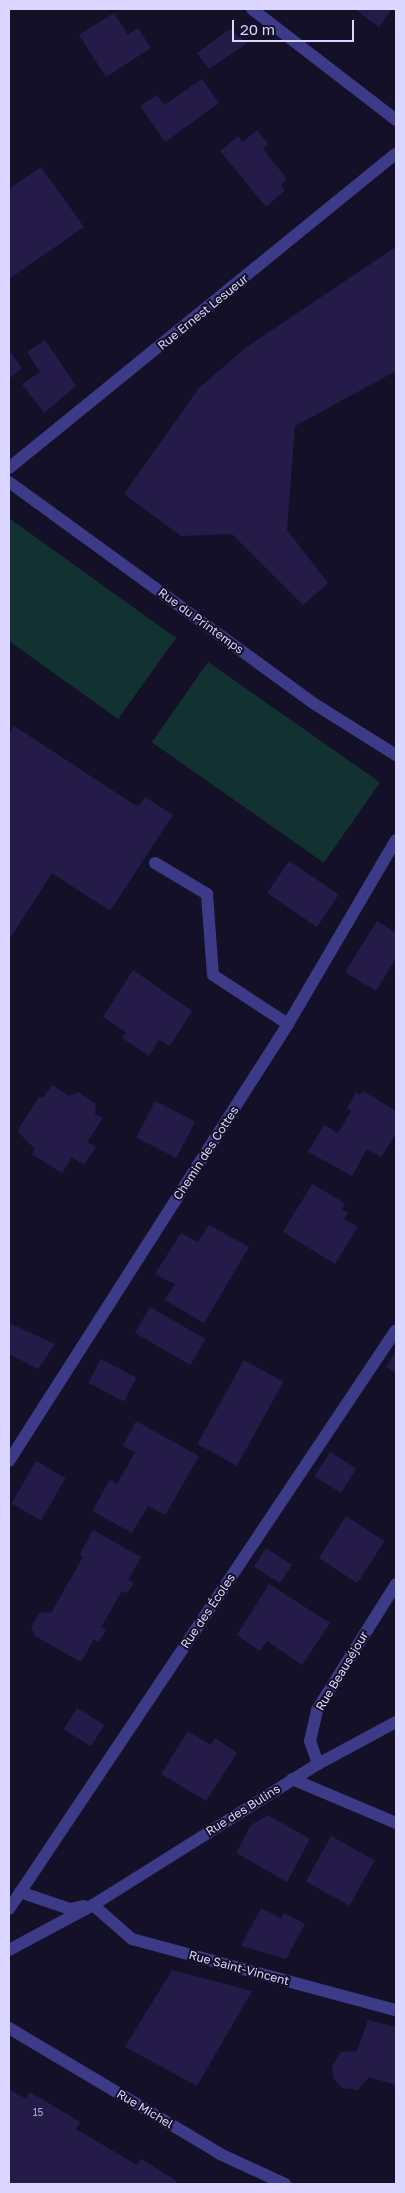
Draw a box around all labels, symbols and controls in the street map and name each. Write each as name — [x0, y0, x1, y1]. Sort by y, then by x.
scale bar — [235, 10, 358, 42]
text: 20 m — [240, 20, 275, 38]
street label: Rue Ernest Lesueur — [155, 271, 251, 353]
street label: Rue du Printemps — [156, 585, 246, 657]
street label: Chemin des Cottes — [170, 1104, 242, 1202]
street label: Rue des Écoles — [178, 1571, 238, 1651]
street label: Rue Beauséjour — [313, 1629, 371, 1713]
street label: Rue des Bulins — [203, 1781, 283, 1839]
street label: Rue Saint-Vincent — [187, 1948, 291, 1988]
street label: Rue Michel — [114, 2087, 176, 2131]
house number: 15 — [33, 2107, 43, 2119]

